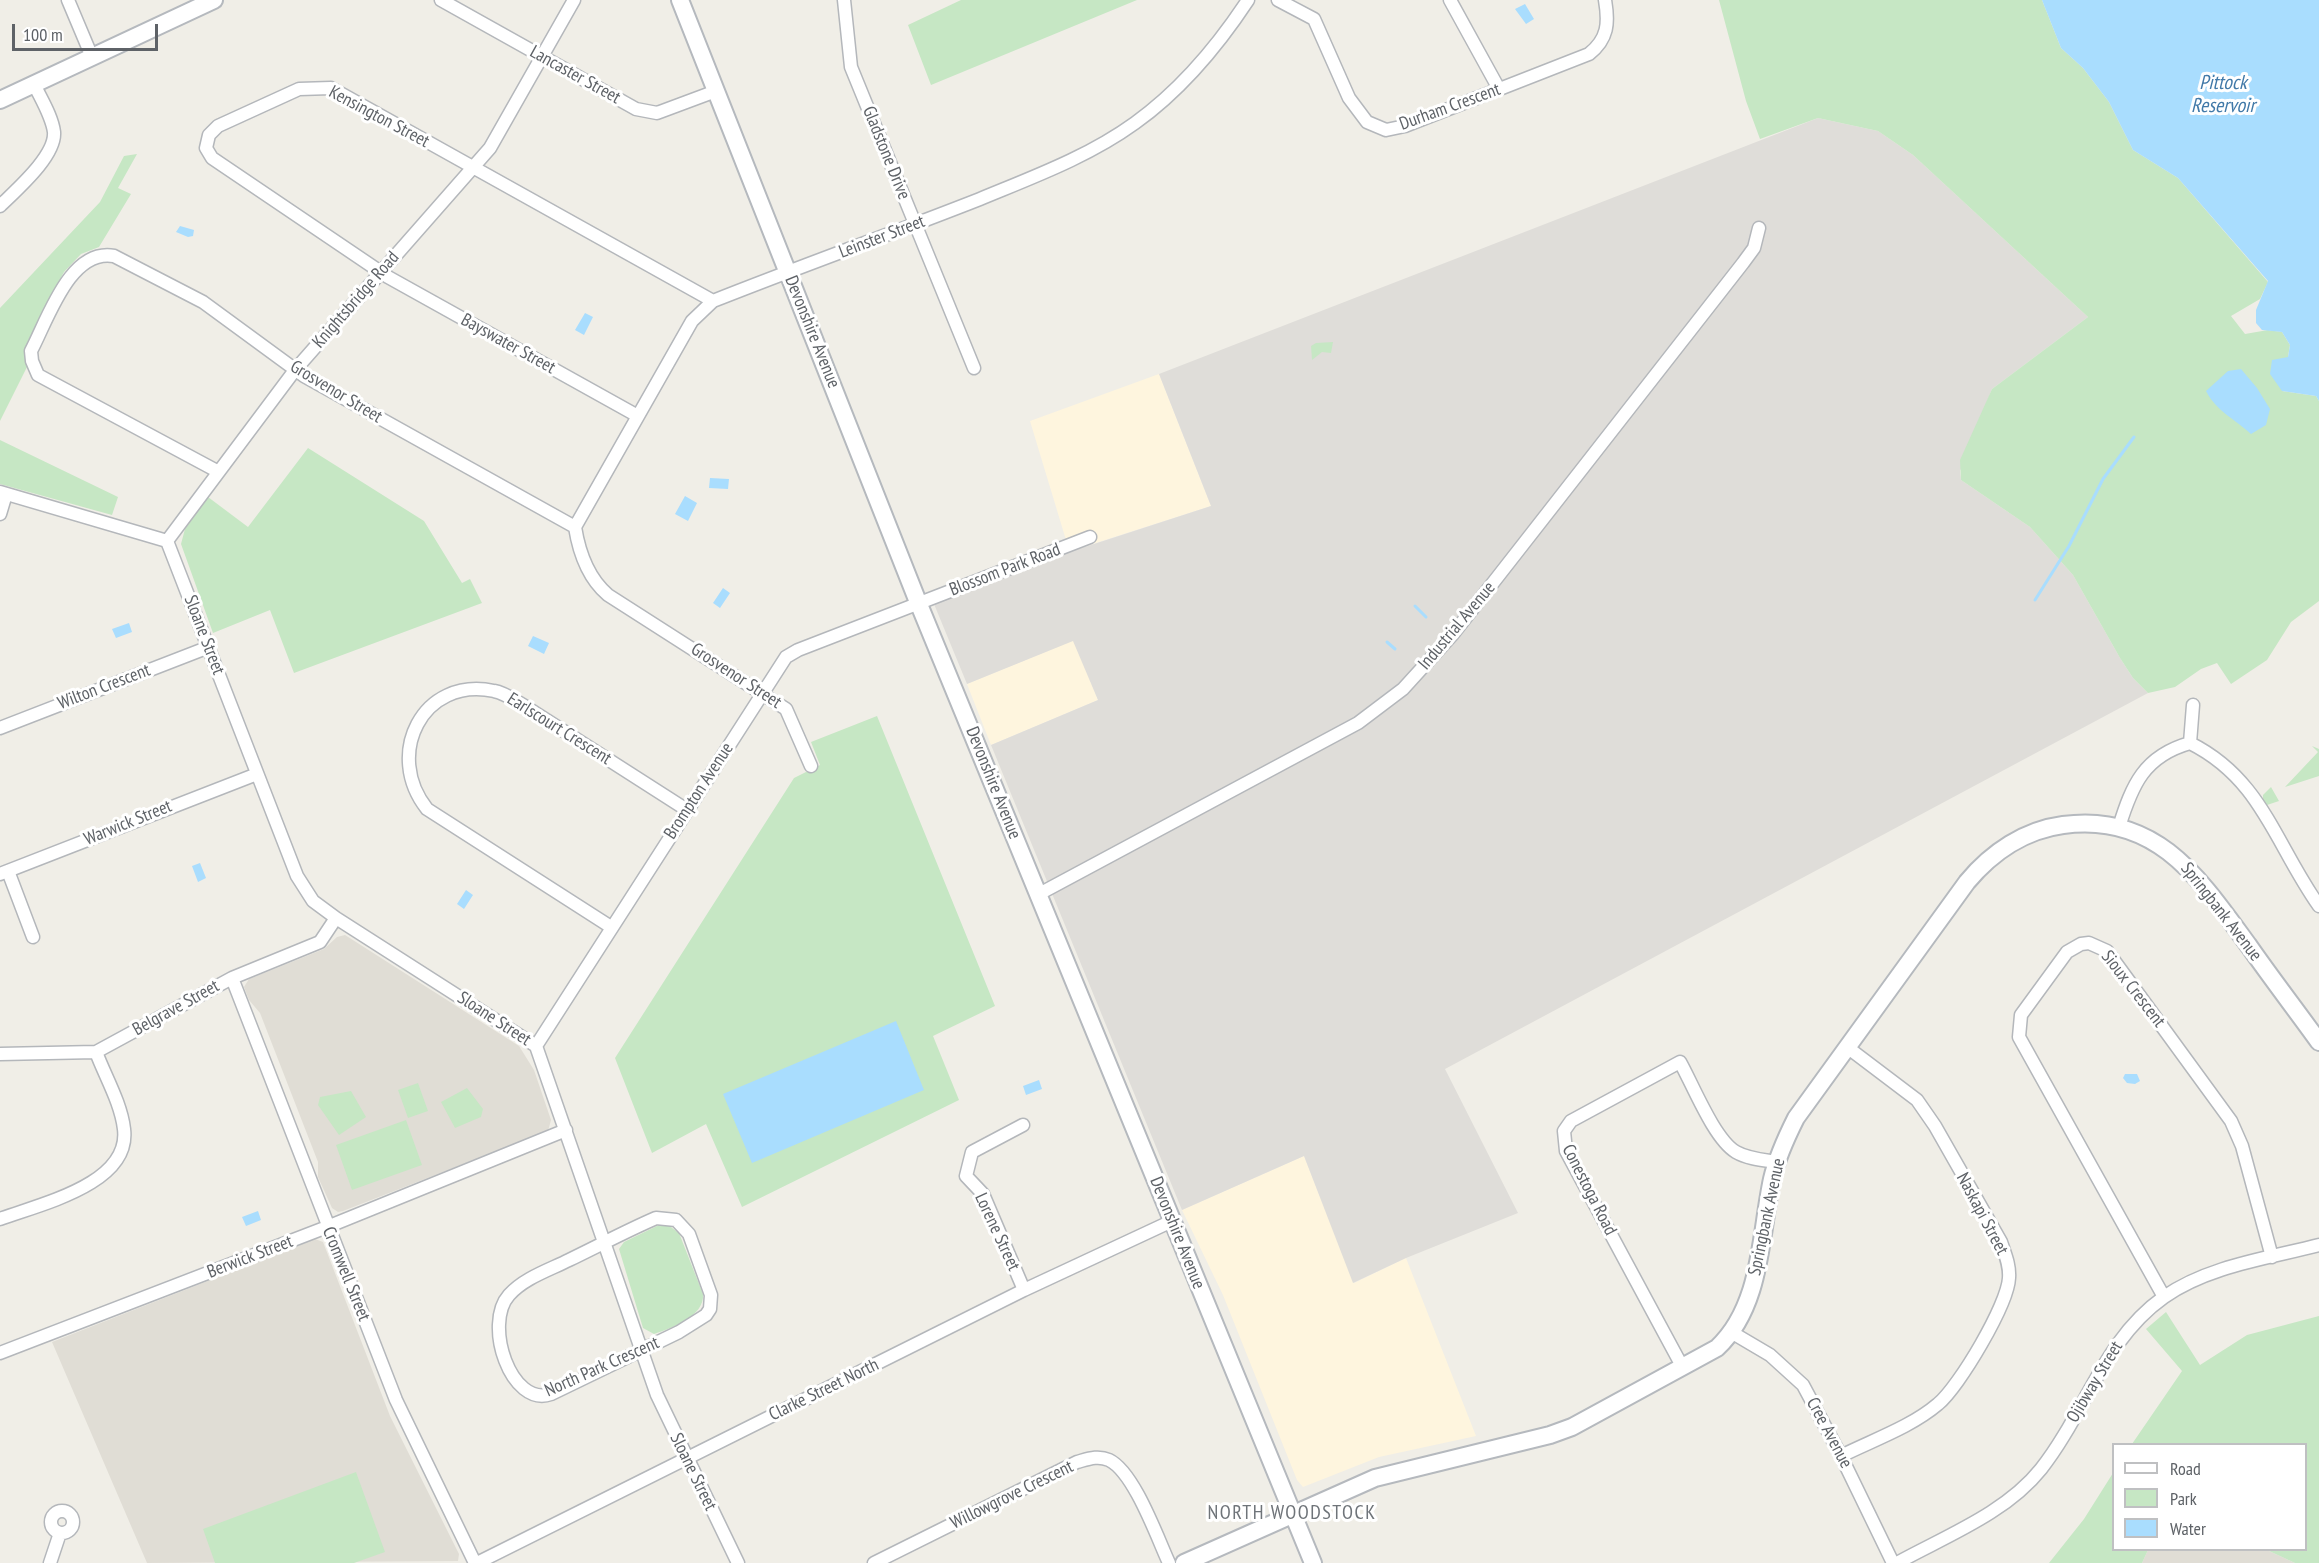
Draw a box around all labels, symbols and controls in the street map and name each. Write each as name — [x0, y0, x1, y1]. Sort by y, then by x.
scale bar — [15, 12, 160, 50]
text: 100 m — [23, 23, 63, 46]
street label: Lancaster Street — [526, 41, 624, 109]
water label: Pittock Reservoir — [2191, 71, 2255, 118]
street label: Durham Crescent — [1397, 79, 1503, 135]
street label: Kensington Street — [325, 81, 433, 153]
street label: Gladstone Drive — [858, 103, 914, 203]
street label: Leinster Street — [836, 211, 928, 263]
street label: Knightsbridge Road — [308, 247, 404, 353]
street label: Devonshire Avenue — [780, 273, 844, 391]
street label: Bayswater Street — [457, 309, 559, 379]
street label: Grosvenor Street — [286, 356, 386, 428]
street label: Blossom Park Road — [946, 539, 1064, 601]
street label: Industrial Avenue — [1414, 578, 1500, 674]
street label: Sloane Street — [179, 592, 229, 678]
street label: Grosvenor Street — [687, 639, 785, 713]
street label: Wilton Crescent — [55, 659, 153, 715]
street label: Earlscourt Crescent — [503, 688, 615, 770]
street label: Devonshire Avenue — [961, 724, 1025, 842]
street label: Brompton Avenue — [660, 739, 738, 843]
street label: Warwick Street — [81, 796, 175, 850]
street label: Springbank Avenue — [2176, 858, 2266, 966]
street label: Sioux Crescent — [2096, 946, 2170, 1032]
street label: Belgrave Street — [129, 975, 223, 1041]
street label: Sloane Street — [453, 987, 535, 1051]
street label: Conestoga Road — [1557, 1141, 1621, 1239]
street label: Springbank Avenue — [1744, 1156, 1790, 1278]
street label: Naskapi Street — [1951, 1169, 2013, 1259]
street label: Devonshire Avenue — [1145, 1174, 1209, 1292]
street label: Lorene Street — [970, 1190, 1024, 1274]
street label: Cromwell Street — [317, 1224, 375, 1324]
street label: Berwick Street — [204, 1231, 296, 1283]
street label: North Park Crescent — [541, 1332, 663, 1402]
street label: Ojibway Street — [2062, 1337, 2128, 1427]
street label: Clarke Street North — [766, 1354, 882, 1426]
street label: Cree Avenue — [1801, 1394, 1857, 1472]
street label: Sloane Street — [665, 1430, 721, 1514]
legend — [2112, 1443, 2307, 1551]
street label: Willowgrove Crescent — [947, 1456, 1077, 1534]
text: Road — [2170, 1457, 2201, 1480]
text: Park — [2170, 1487, 2197, 1510]
district label: NORTH WOODSTOCK — [1207, 1501, 1377, 1525]
text: Water — [2170, 1517, 2206, 1540]

